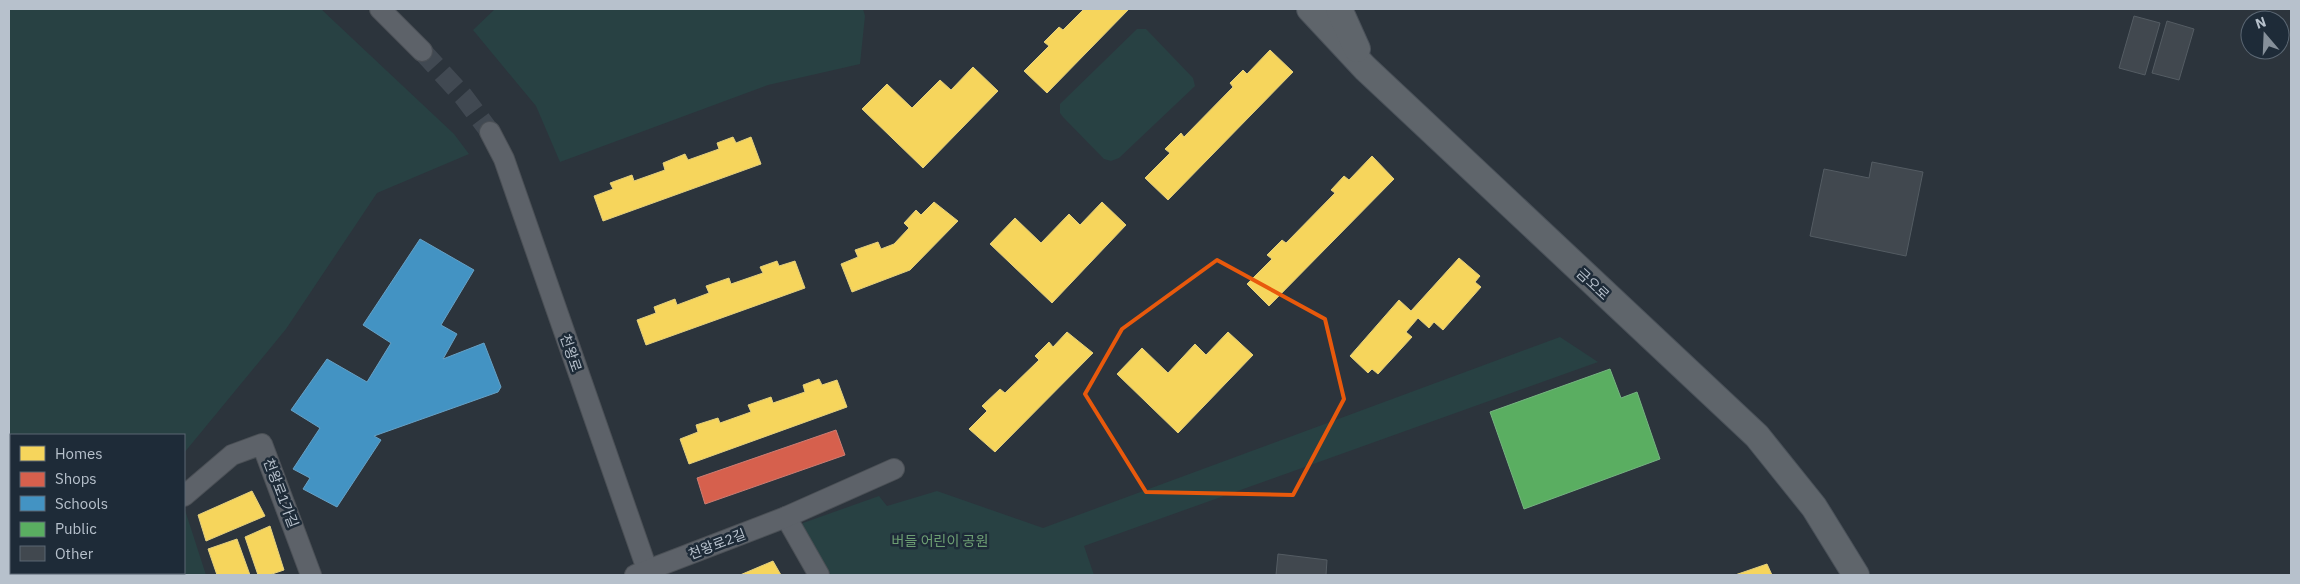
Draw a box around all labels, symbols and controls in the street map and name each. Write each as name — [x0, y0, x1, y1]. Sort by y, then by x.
north arrow — [2240, 10, 2290, 60]
text: N — [2253, 13, 2268, 33]
street label: 금오로 — [1573, 264, 1613, 304]
street label: 천왕로 — [556, 332, 586, 374]
legend — [10, 434, 185, 574]
text: Homes — [55, 444, 103, 463]
street label: 천왕로1가길 — [260, 456, 302, 530]
text: Shops — [55, 469, 97, 488]
text: Schools — [55, 494, 108, 513]
text: Public — [55, 519, 97, 538]
street label: 천왕로2길 — [686, 525, 748, 563]
park label: 버들 어린이 공원 — [892, 532, 988, 550]
text: Other — [55, 544, 94, 563]

